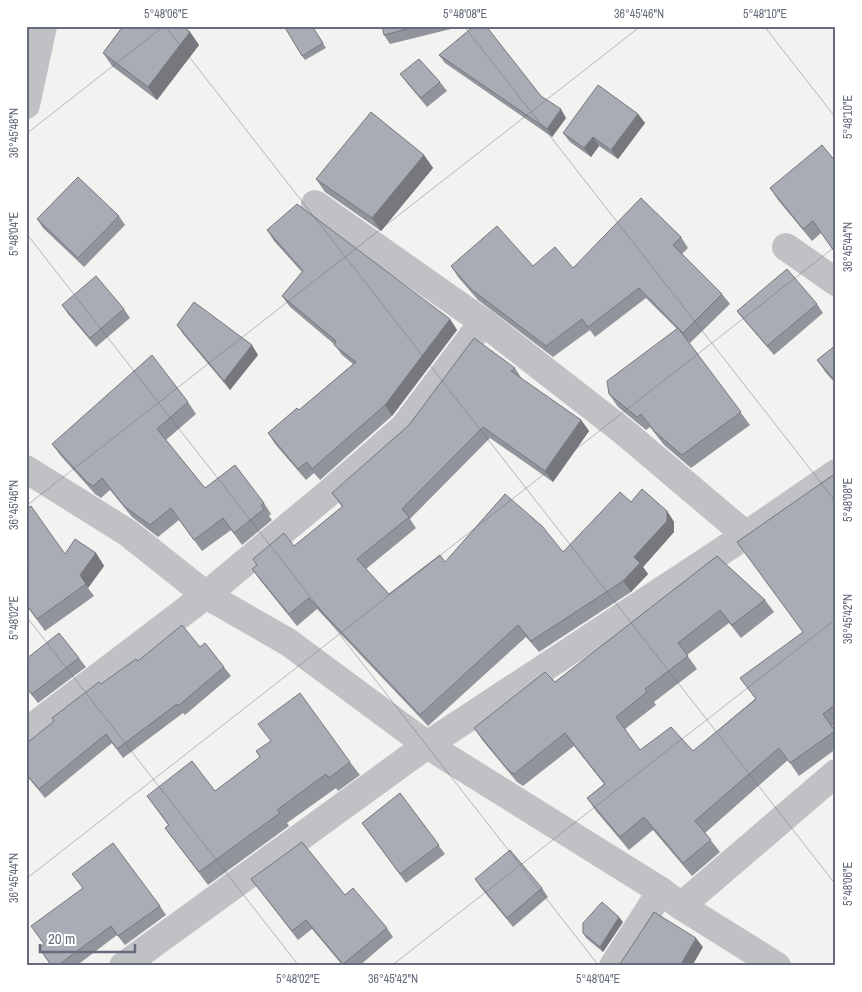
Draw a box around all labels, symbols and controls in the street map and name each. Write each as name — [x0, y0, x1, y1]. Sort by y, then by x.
text: 5°48'06"E — [144, 6, 188, 22]
text: 5°48'08"E — [443, 6, 487, 22]
text: 36°45'46"N — [614, 6, 664, 22]
text: 5°48'10"E — [743, 6, 787, 22]
text: 5°48'10"E — [840, 95, 856, 139]
text: 36°45'48"N — [6, 108, 22, 158]
text: 5°48'04"E — [6, 212, 22, 256]
text: 36°45'44"N — [840, 222, 856, 272]
text: 5°48'08"E — [840, 478, 856, 522]
text: 36°45'46"N — [6, 480, 22, 530]
text: 36°45'42"N — [840, 594, 856, 644]
text: 5°48'02"E — [6, 596, 22, 640]
text: 36°45'44"N — [6, 853, 22, 903]
text: 5°48'06"E — [840, 862, 856, 906]
scale bar — [40, 922, 135, 954]
text: 20 m — [48, 928, 75, 949]
text: 5°48'02"E — [276, 971, 320, 987]
text: 36°45'42"N — [368, 971, 418, 987]
text: 5°48'04"E — [576, 971, 620, 987]

